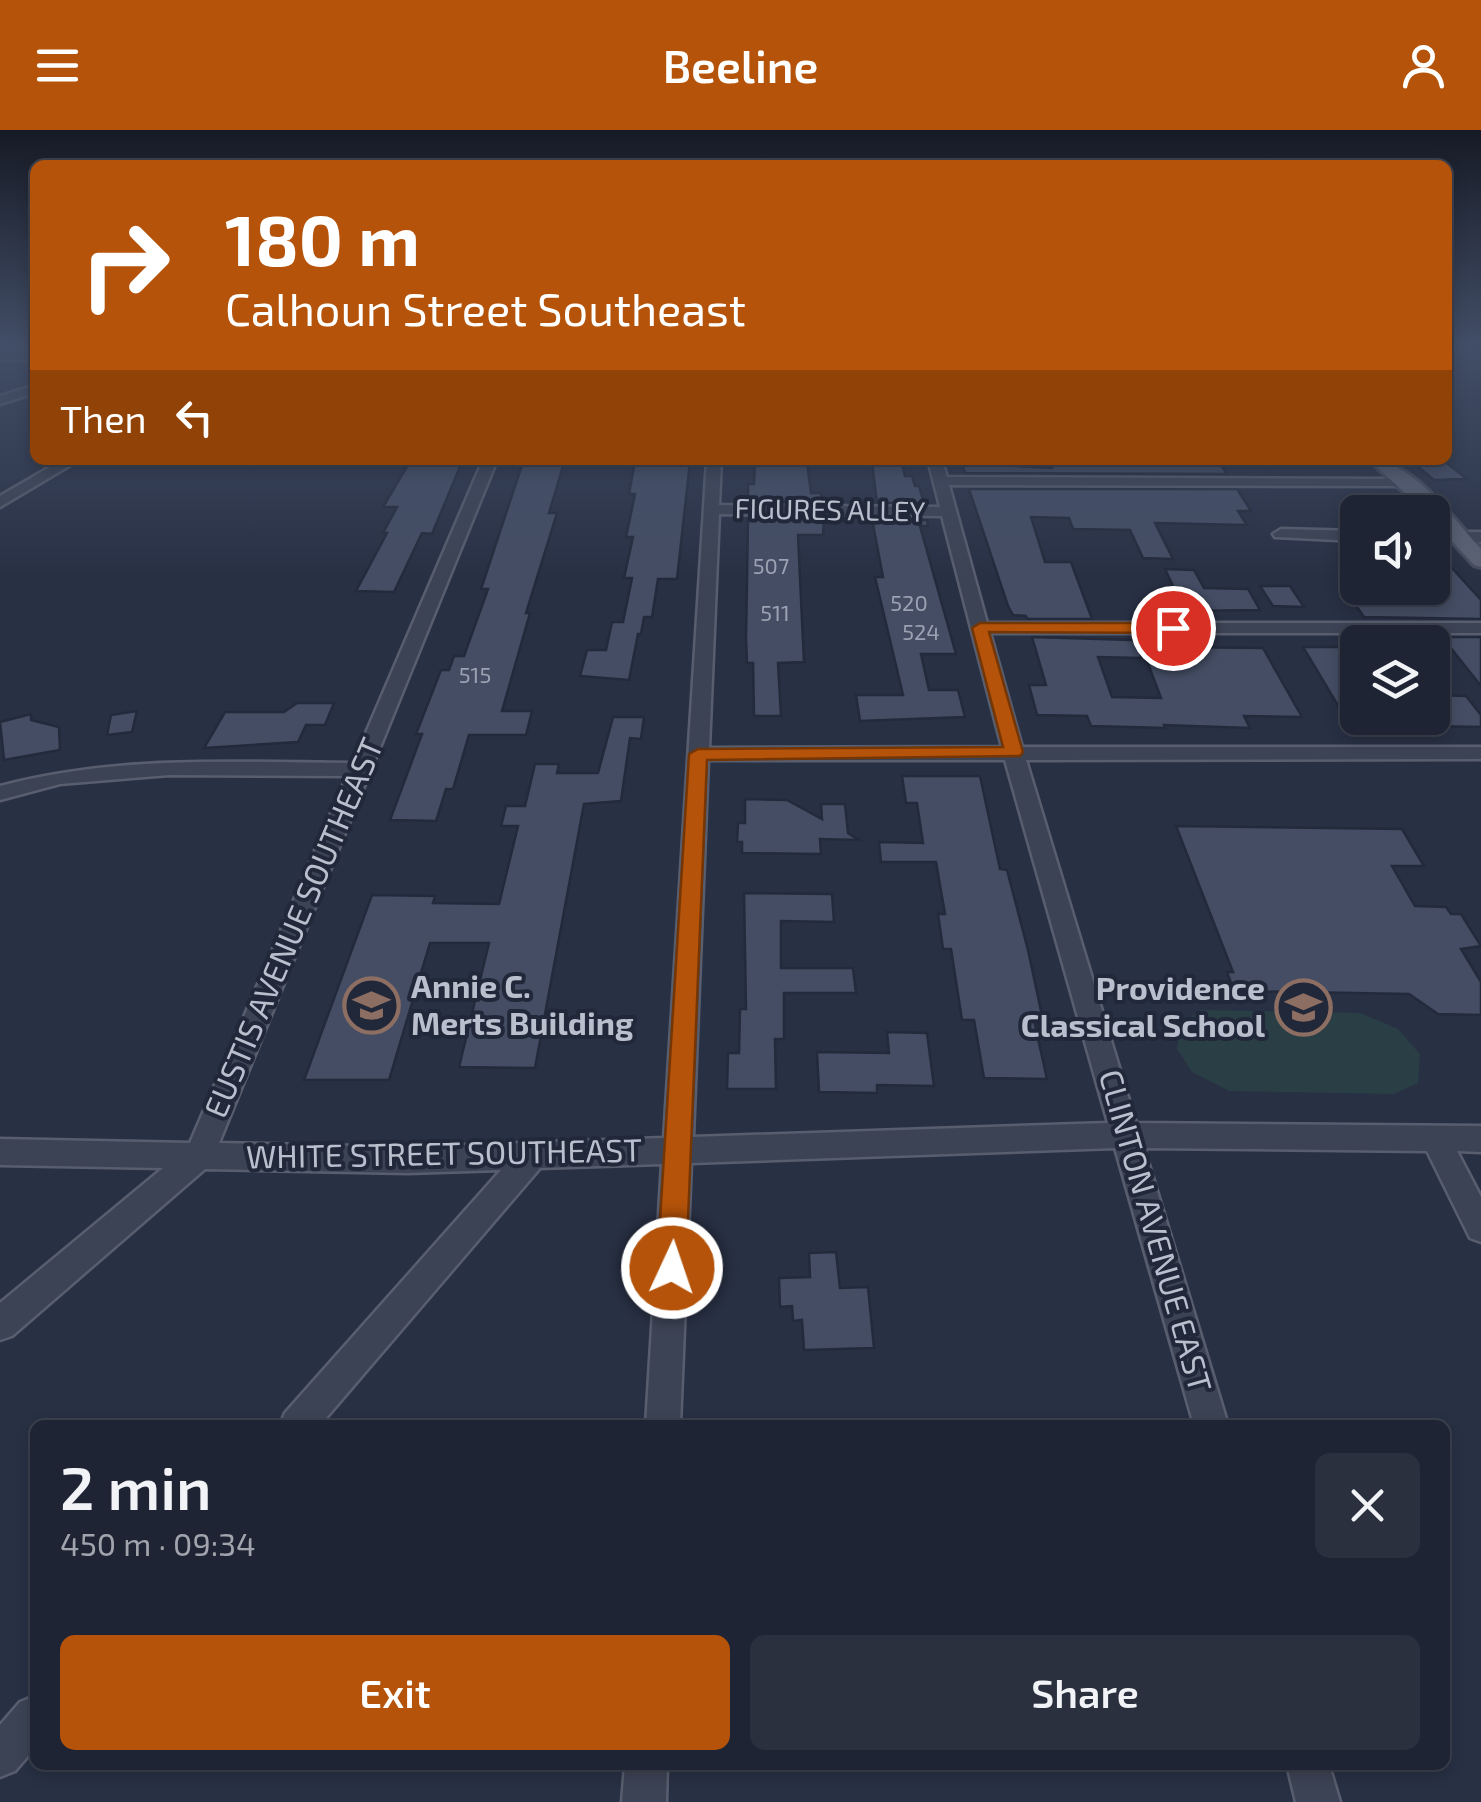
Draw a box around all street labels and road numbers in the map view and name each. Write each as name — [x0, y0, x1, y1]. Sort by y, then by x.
street label: FIGURES ALLEY — [734, 490, 926, 528]
street label: EUSTIS AVENUE SOUTHEAST — [195, 732, 389, 1123]
street label: CLINTON AVENUE EAST — [1093, 1065, 1221, 1396]
street label: WHITE STREET SOUTHEAST — [246, 1130, 642, 1174]

